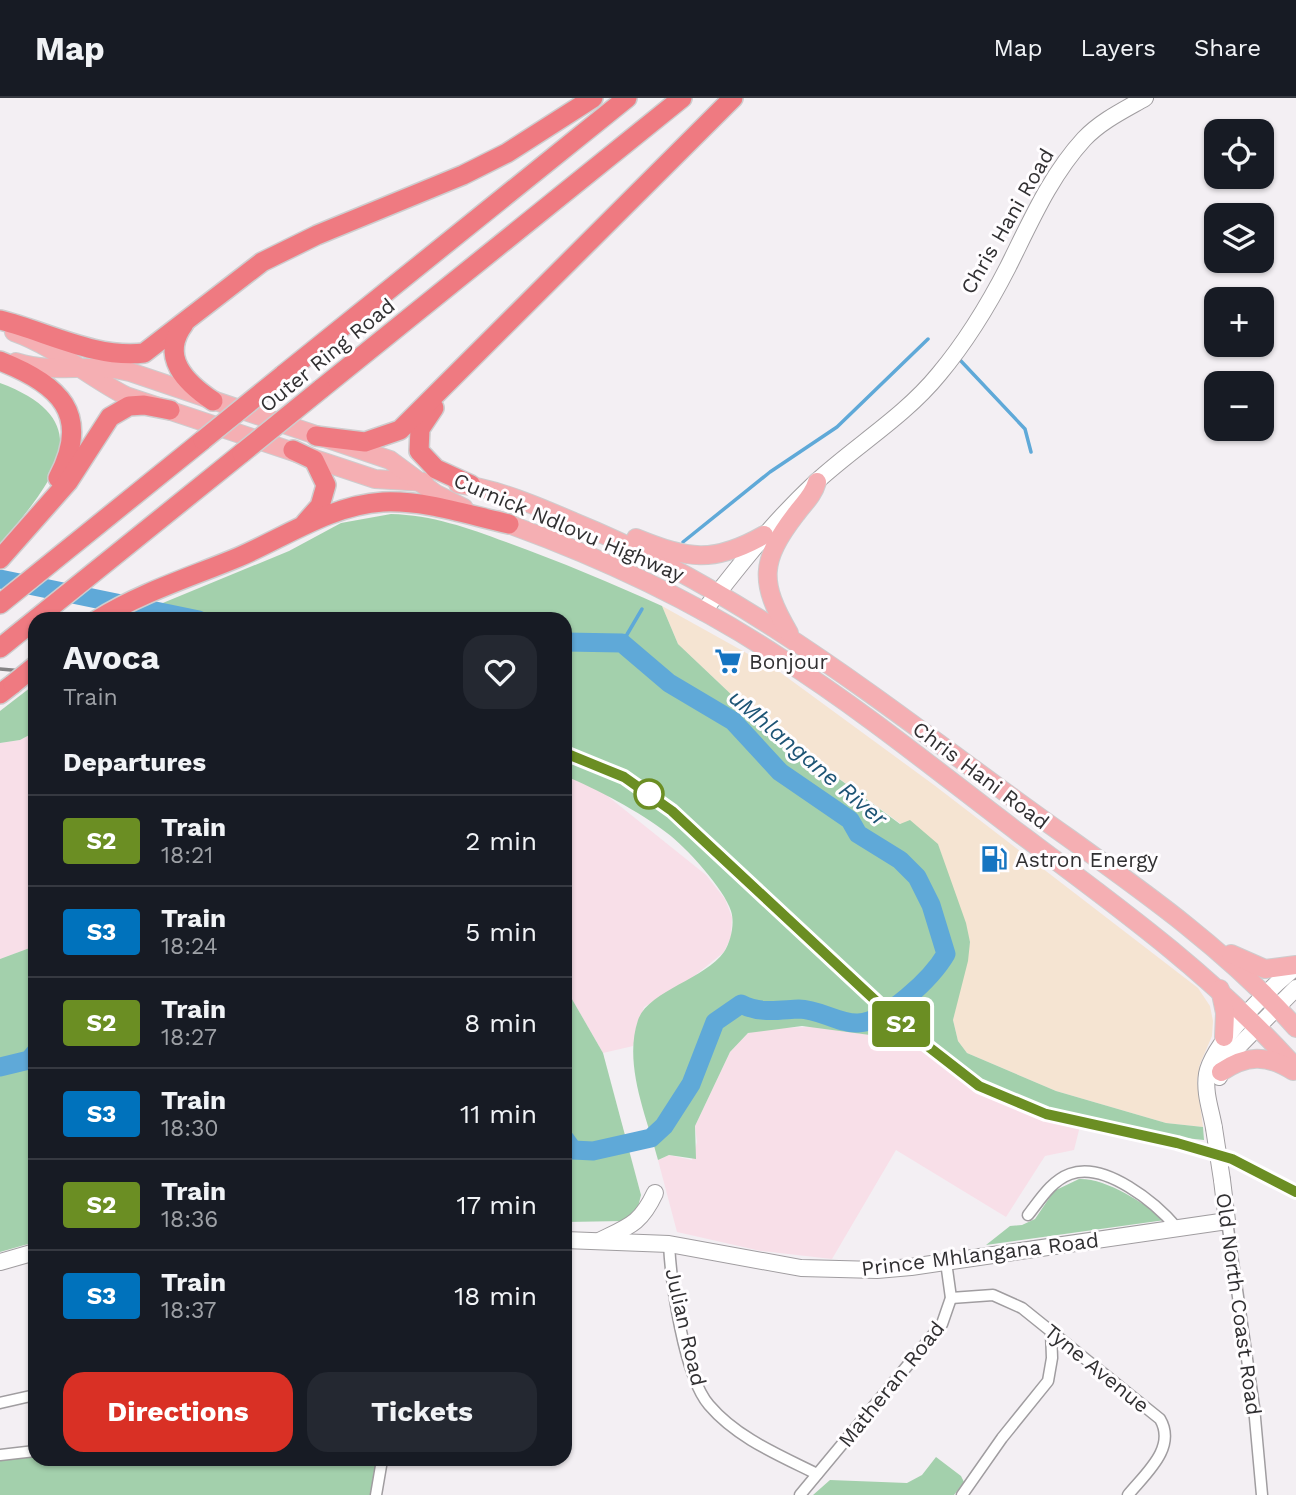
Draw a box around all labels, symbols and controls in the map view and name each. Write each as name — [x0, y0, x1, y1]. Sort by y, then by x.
text: Map — [35, 29, 105, 68]
text: Map — [994, 34, 1042, 62]
text: Layers — [1080, 34, 1156, 62]
text: Share — [1194, 34, 1261, 62]
map controls — [1204, 119, 1274, 441]
button: locate — [1204, 119, 1274, 189]
street label: Chris Hani Road — [955, 144, 1059, 298]
button: layers — [1204, 203, 1274, 273]
button: + — [1204, 287, 1274, 357]
street label: Outer Ring Road — [254, 293, 400, 417]
button: − — [1204, 371, 1274, 441]
street label: Curnick Ndlovu Highway — [450, 467, 688, 587]
button: heart — [463, 635, 537, 709]
text: Avoca — [63, 638, 160, 677]
supermarket icon: Bonjour — [713, 646, 743, 676]
place label: Bonjour — [749, 649, 828, 674]
text: Train — [63, 684, 118, 711]
water label: uMhlangane River — [723, 684, 894, 833]
street label: Chris Hani Road — [908, 716, 1054, 834]
text: Departures — [63, 747, 206, 777]
unlabelled marker — [634, 779, 664, 809]
text: Train — [161, 812, 226, 842]
text: 2 min — [465, 826, 537, 856]
text: S2 — [87, 827, 116, 855]
text: 18:21 — [161, 842, 213, 869]
fuel station icon: Astron Energy — [979, 844, 1009, 874]
place label: Astron Energy — [1015, 847, 1158, 872]
text: Train — [161, 903, 226, 933]
text: 5 min — [465, 917, 537, 947]
text: S3 — [87, 918, 116, 946]
text: 18:24 — [161, 933, 218, 960]
text: Train — [161, 994, 226, 1024]
line badge: S2 — [870, 1001, 932, 1047]
text: 8 min — [464, 1008, 537, 1038]
text: S2 — [87, 1009, 116, 1037]
text: S2 — [886, 1010, 916, 1038]
text: 18:27 — [161, 1024, 217, 1051]
text: Train — [161, 1085, 226, 1115]
text: 11 min — [460, 1099, 537, 1129]
text: S3 — [87, 1100, 116, 1128]
text: 18:30 — [161, 1115, 219, 1142]
text: Train — [161, 1176, 226, 1206]
text: 17 min — [456, 1190, 537, 1220]
text: S2 — [87, 1191, 116, 1219]
street label: Old North Coast Road — [1211, 1191, 1267, 1417]
text: 18:36 — [161, 1206, 218, 1233]
street label: Prince Mhlangana Road — [860, 1227, 1100, 1281]
street label: Julian Road — [660, 1266, 712, 1388]
text: Train — [161, 1267, 226, 1297]
text: 18 min — [454, 1281, 537, 1311]
text: S3 — [87, 1282, 116, 1310]
text: 18:37 — [161, 1297, 216, 1324]
street label: Matheran Road — [833, 1316, 949, 1452]
street label: Tyne Avenue — [1040, 1318, 1154, 1418]
button: Directions — [63, 1372, 293, 1452]
button: Tickets — [307, 1372, 537, 1452]

